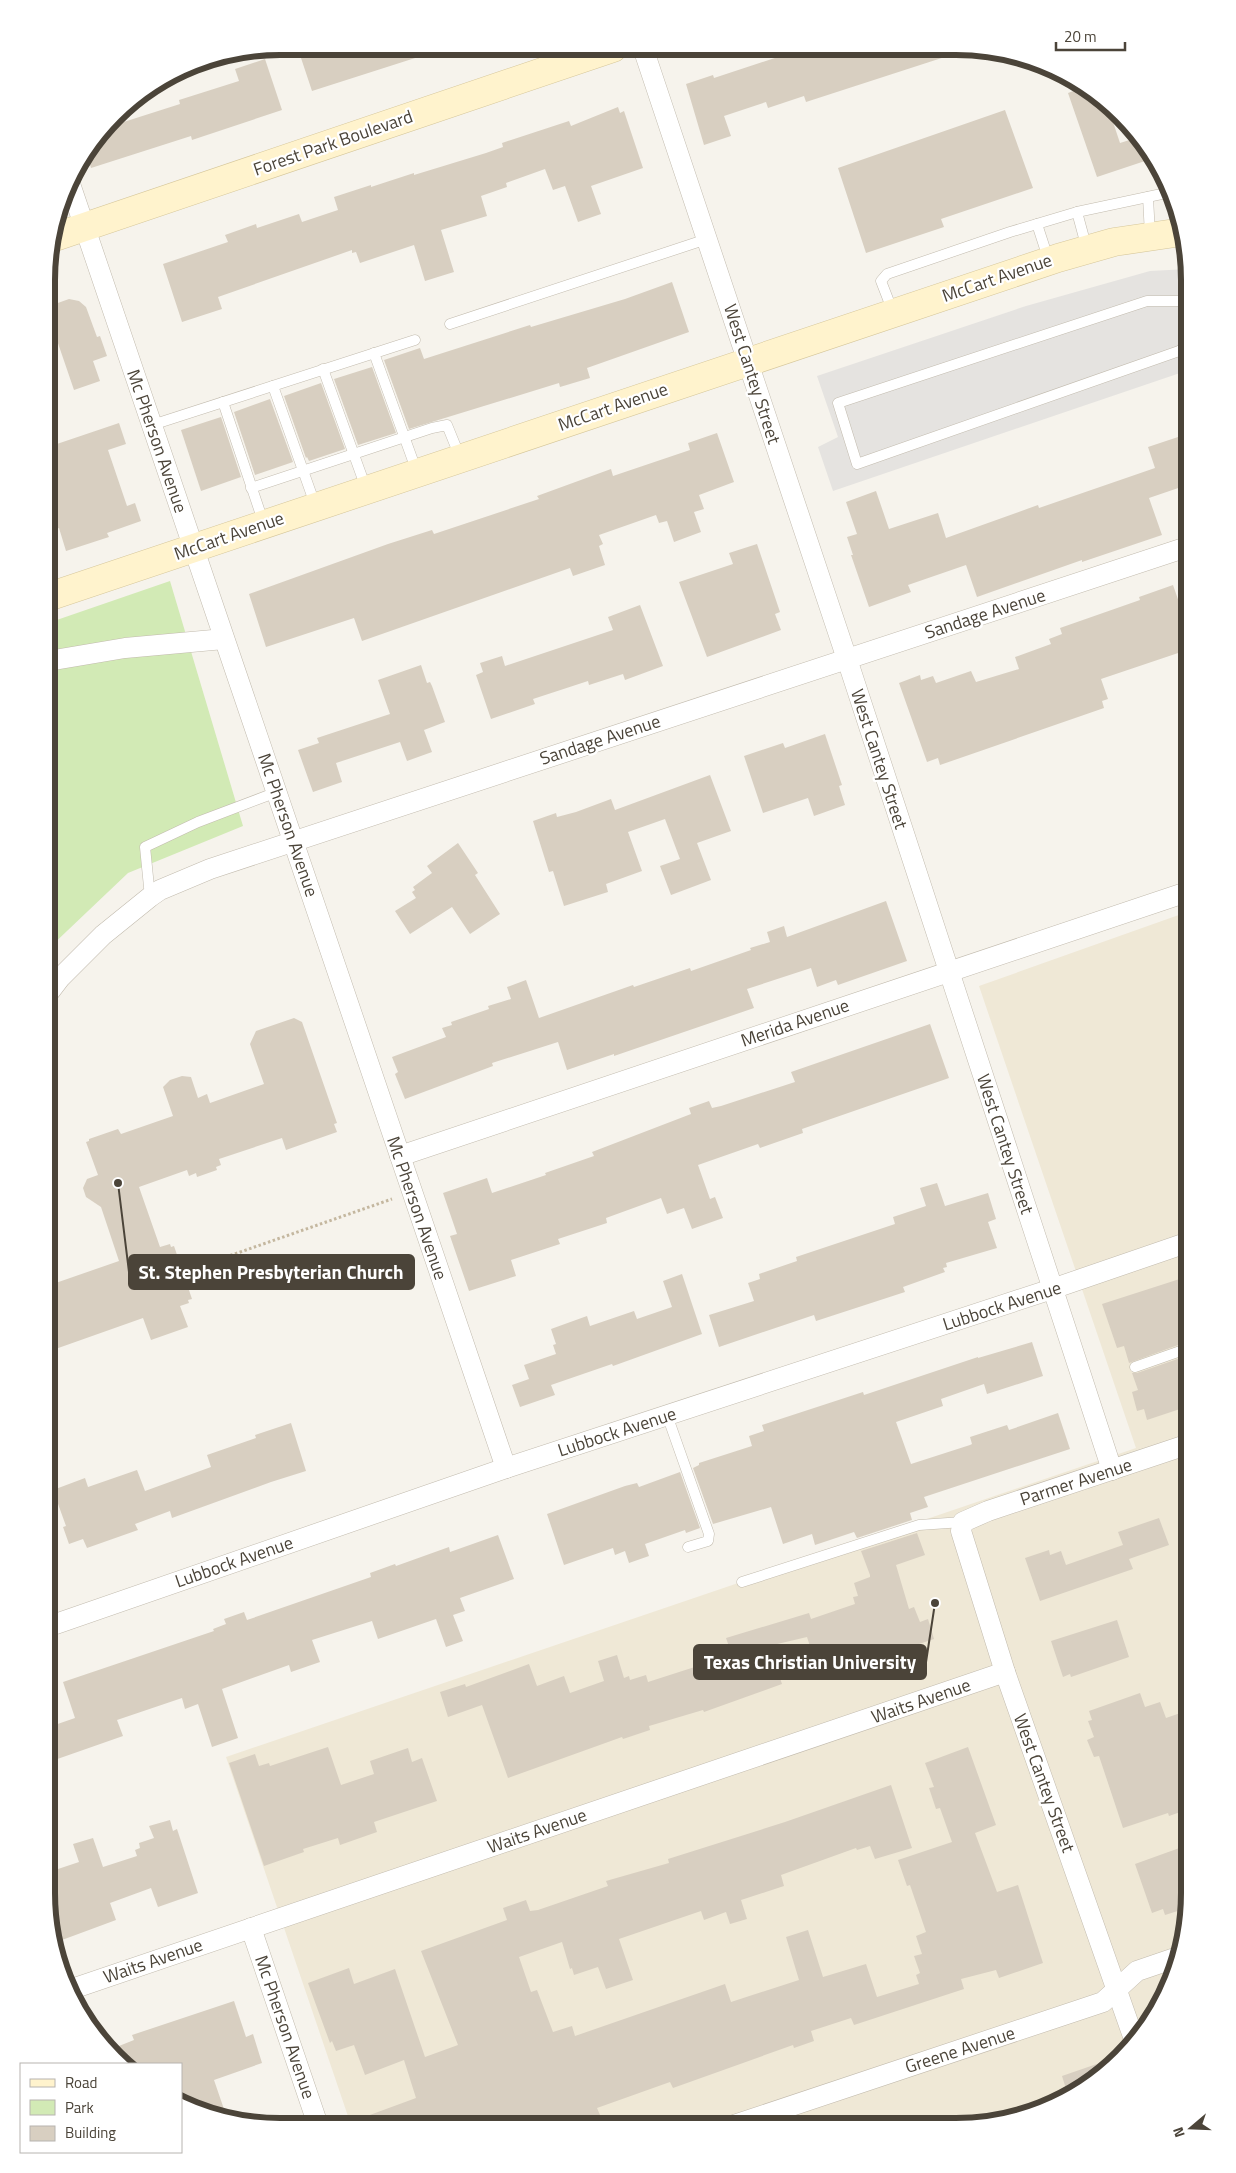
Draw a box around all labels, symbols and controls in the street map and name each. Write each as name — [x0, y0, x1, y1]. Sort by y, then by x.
scale bar — [1056, 20, 1125, 52]
text: 20 m — [1064, 25, 1097, 48]
street label: Forest Park Boulevard — [249, 103, 416, 183]
street label: McCart Avenue — [938, 246, 1055, 309]
street label: West Cantey Street — [717, 300, 788, 448]
street label: Mc Pherson Avenue — [120, 365, 195, 516]
street label: McCart Avenue — [554, 375, 671, 438]
street label: McCart Avenue — [170, 504, 287, 567]
street label: Sandage Avenue — [921, 581, 1049, 646]
street label: West Cantey Street — [844, 685, 915, 833]
street label: Sandage Avenue — [536, 707, 664, 772]
street label: Mc Pherson Avenue — [251, 749, 326, 900]
street label: Merida Avenue — [737, 991, 853, 1054]
street label: West Cantey Street — [970, 1070, 1041, 1218]
street label: Mc Pherson Avenue — [380, 1132, 455, 1283]
callout: St. Stephen Presbyterian Church — [129, 1255, 414, 1289]
text: St. Stephen Presbyterian Church — [138, 1257, 404, 1286]
street label: Lubbock Avenue — [939, 1274, 1065, 1337]
street label: Lubbock Avenue — [554, 1400, 680, 1463]
street label: Parmer Avenue — [1016, 1451, 1135, 1512]
street label: Lubbock Avenue — [171, 1529, 297, 1594]
callout: Texas Christian University — [694, 1645, 926, 1679]
text: Texas Christian University — [704, 1647, 917, 1676]
street label: Waits Avenue — [867, 1671, 974, 1730]
street label: West Cantey Street — [1007, 1710, 1082, 1857]
street label: Waits Avenue — [483, 1801, 590, 1860]
street label: Waits Avenue — [99, 1931, 206, 1990]
street label: Mc Pherson Avenue — [248, 1951, 323, 2102]
street label: Greene Avenue — [901, 2019, 1018, 2080]
legend — [20, 2063, 182, 2153]
text: Road — [65, 2071, 97, 2094]
text: Park — [65, 2096, 94, 2119]
north arrow — [1166, 2103, 1216, 2153]
text: Building — [65, 2121, 116, 2144]
text: N — [1167, 2124, 1190, 2140]

